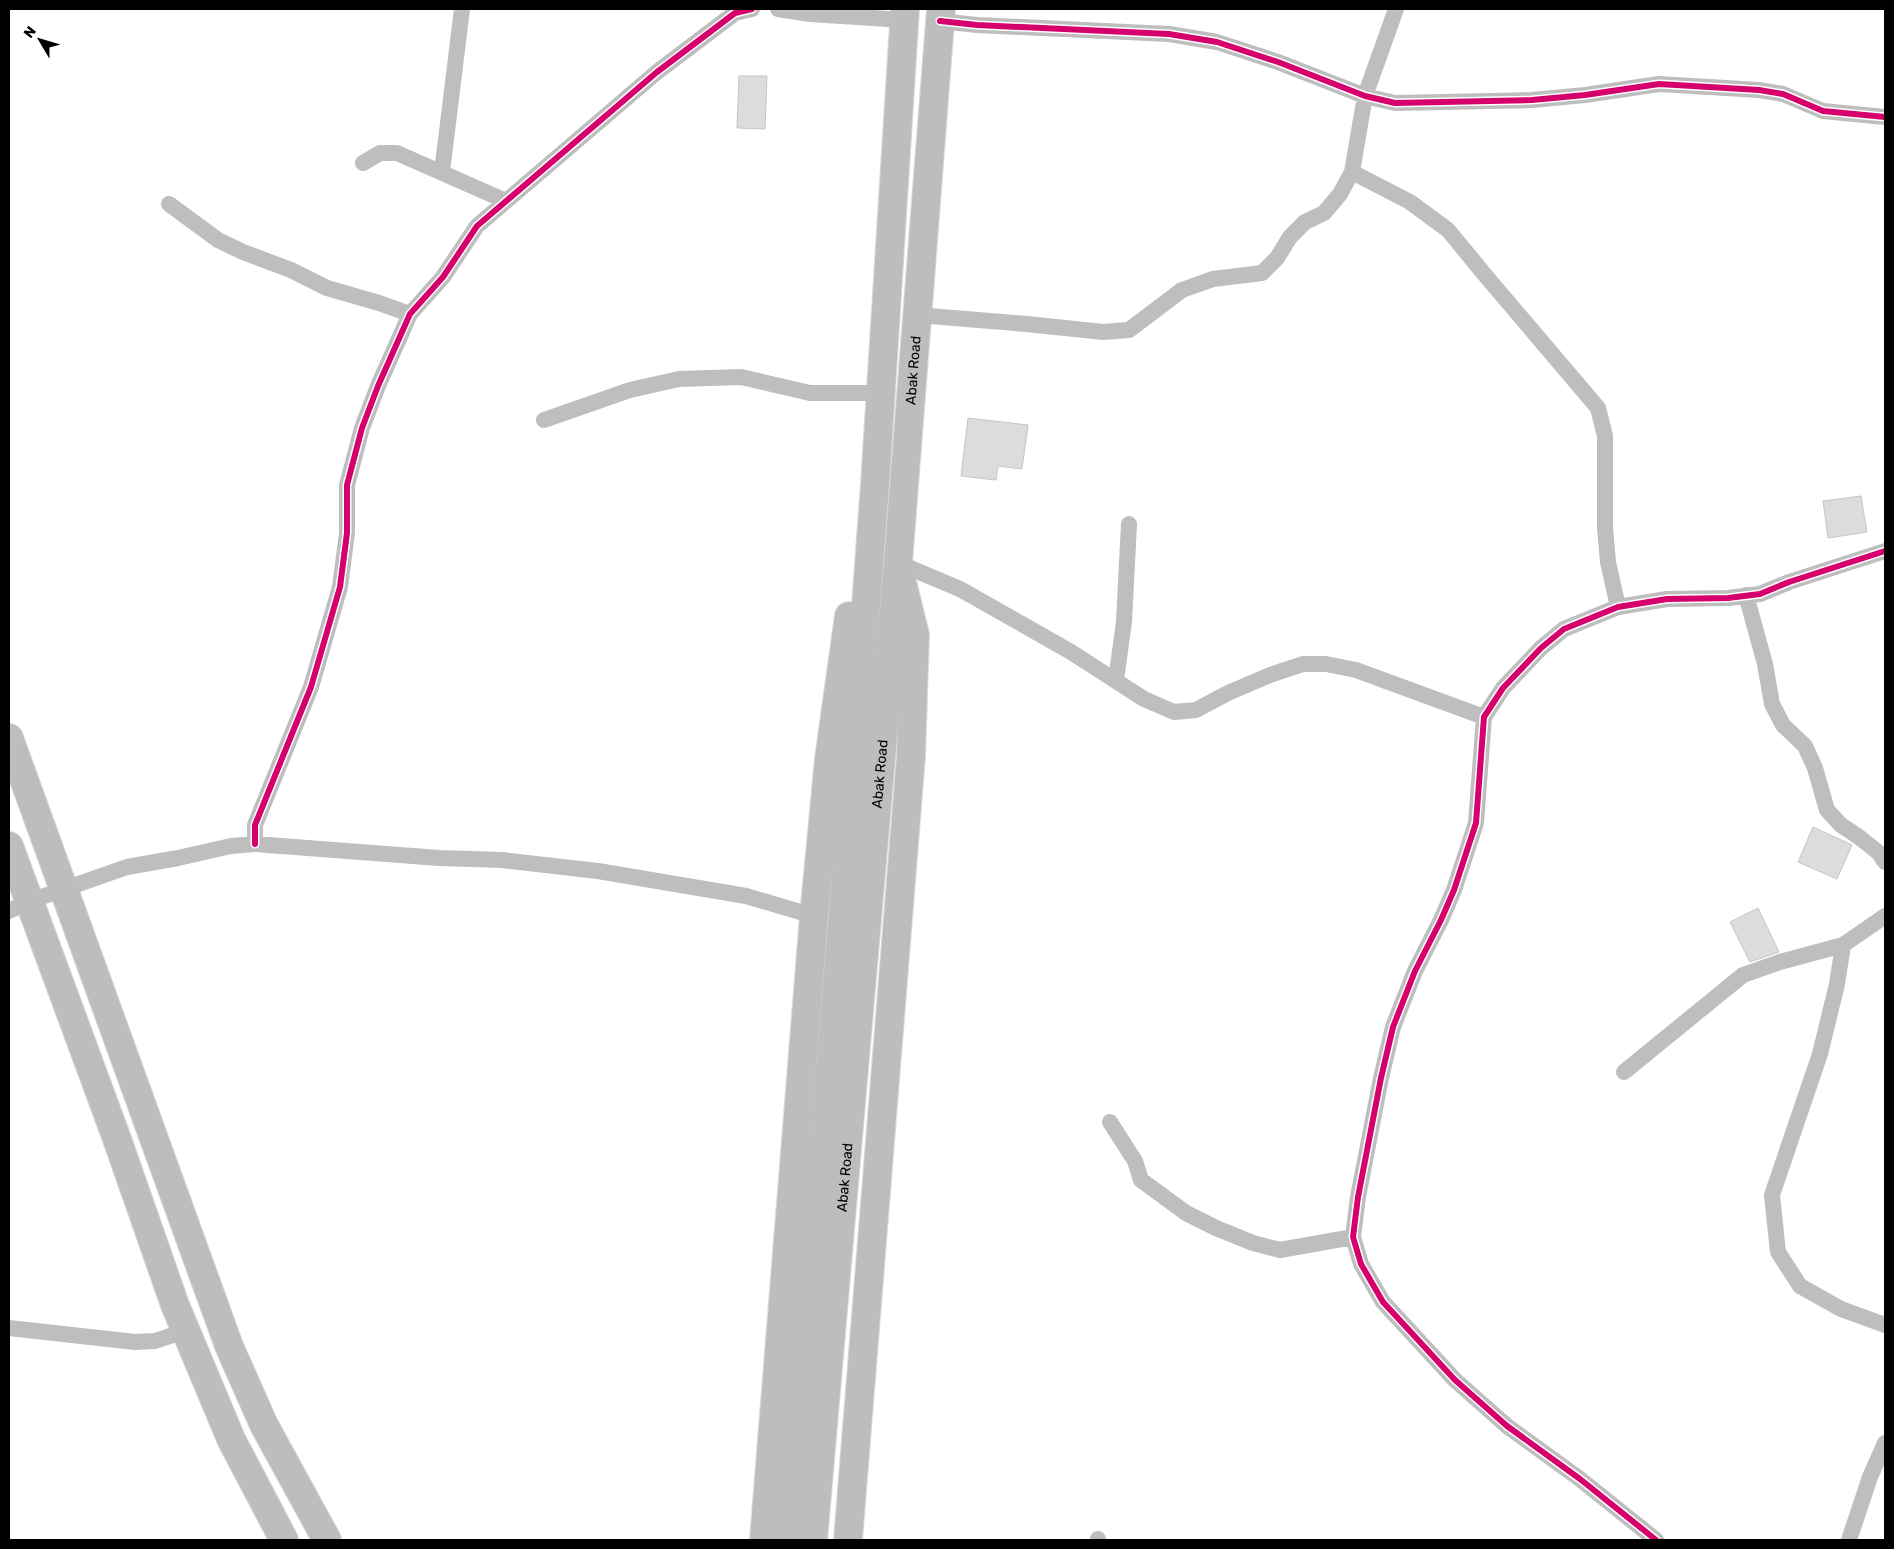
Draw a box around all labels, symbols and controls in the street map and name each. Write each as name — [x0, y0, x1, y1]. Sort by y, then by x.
north arrow — [15, 15, 65, 65]
text: N — [20, 23, 40, 42]
street label: Abak Road — [902, 335, 925, 405]
street label: Abak Road — [869, 739, 892, 809]
street label: Abak Road — [834, 1142, 857, 1213]

